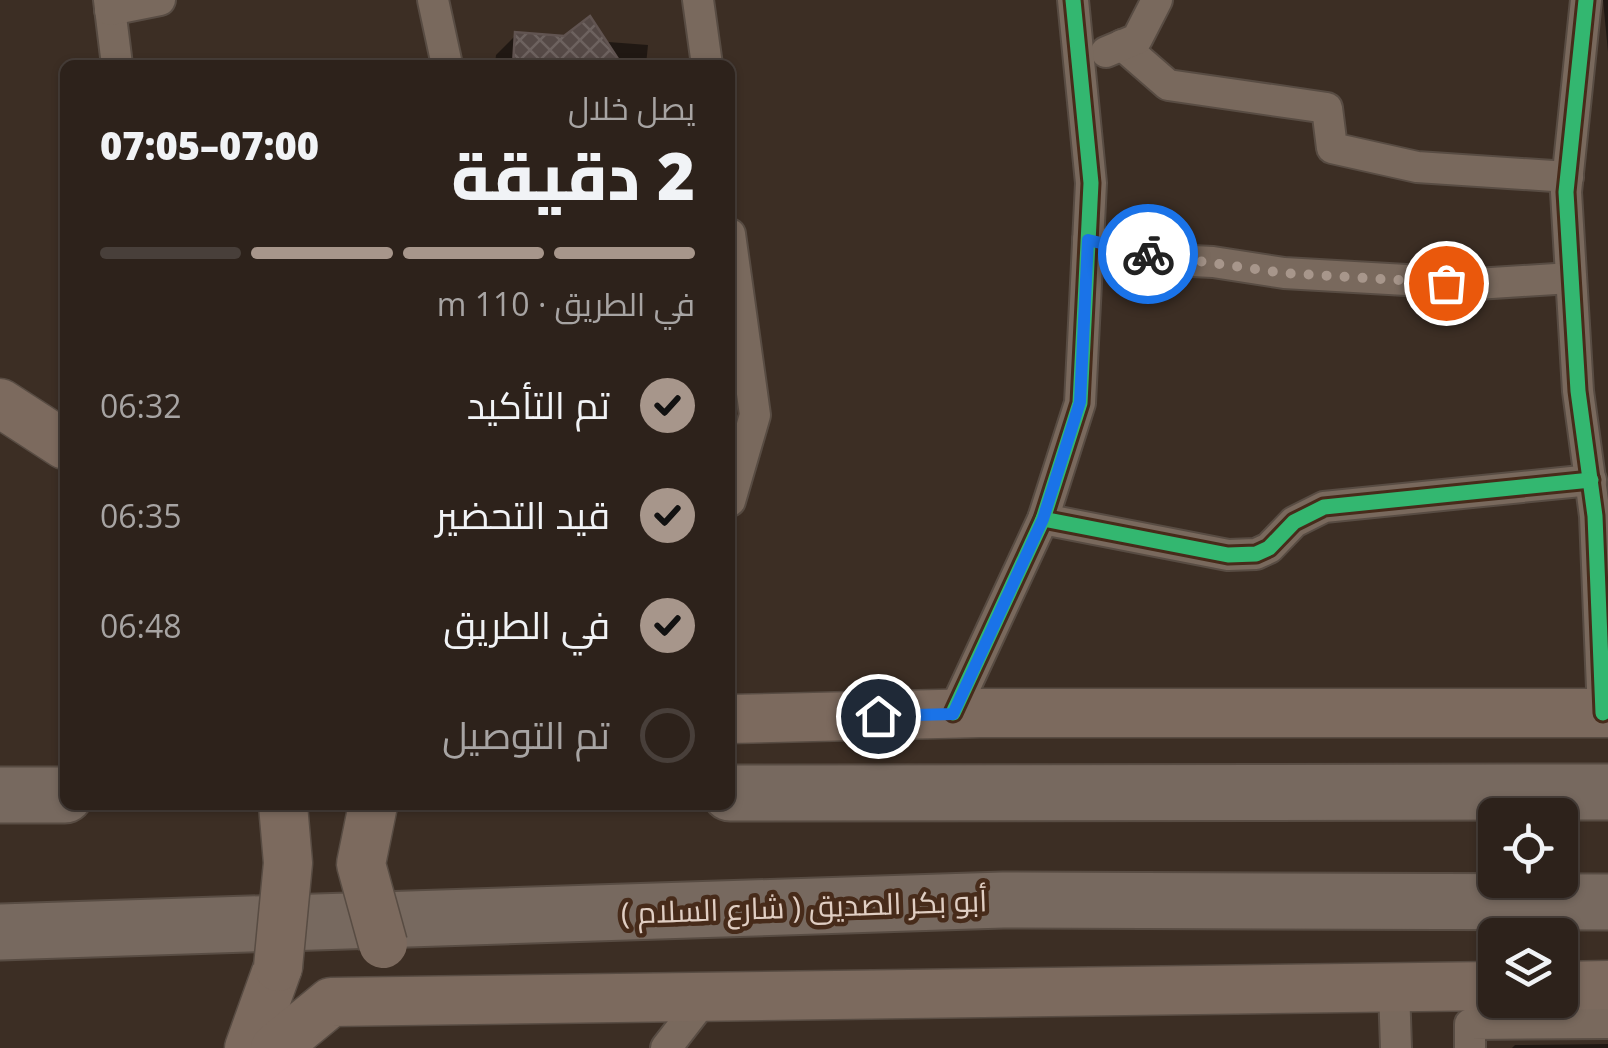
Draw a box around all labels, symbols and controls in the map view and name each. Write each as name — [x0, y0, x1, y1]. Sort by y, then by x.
text: يصل خلال — [568, 86, 695, 129]
text: 07:00–07:05 — [100, 119, 319, 171]
text: 2 دقيقة — [451, 131, 695, 219]
courier — [1098, 204, 1198, 304]
icon: bike — [1121, 227, 1176, 282]
pin — [1404, 241, 1489, 326]
icon: bag — [1419, 256, 1474, 311]
text: في الطريق · 110 m — [437, 282, 695, 325]
text: تم التأكيد — [467, 378, 610, 430]
icon: check — [640, 378, 695, 433]
text: 06:32 — [100, 384, 182, 427]
text: قيد التحضير — [436, 488, 610, 540]
icon: check — [640, 488, 695, 543]
text: 06:35 — [100, 494, 182, 537]
text: في الطريق — [443, 598, 610, 650]
icon: check — [640, 598, 695, 653]
text: 06:48 — [100, 604, 182, 647]
pin — [836, 674, 921, 759]
icon: home — [851, 689, 906, 744]
text: تم التوصيل — [442, 708, 610, 760]
map controls — [1478, 798, 1578, 1018]
button: locate — [1478, 798, 1578, 898]
street label: ( شارع السلام ) أبو بكر الصديق — [620, 879, 988, 934]
button: layers — [1478, 918, 1578, 1018]

